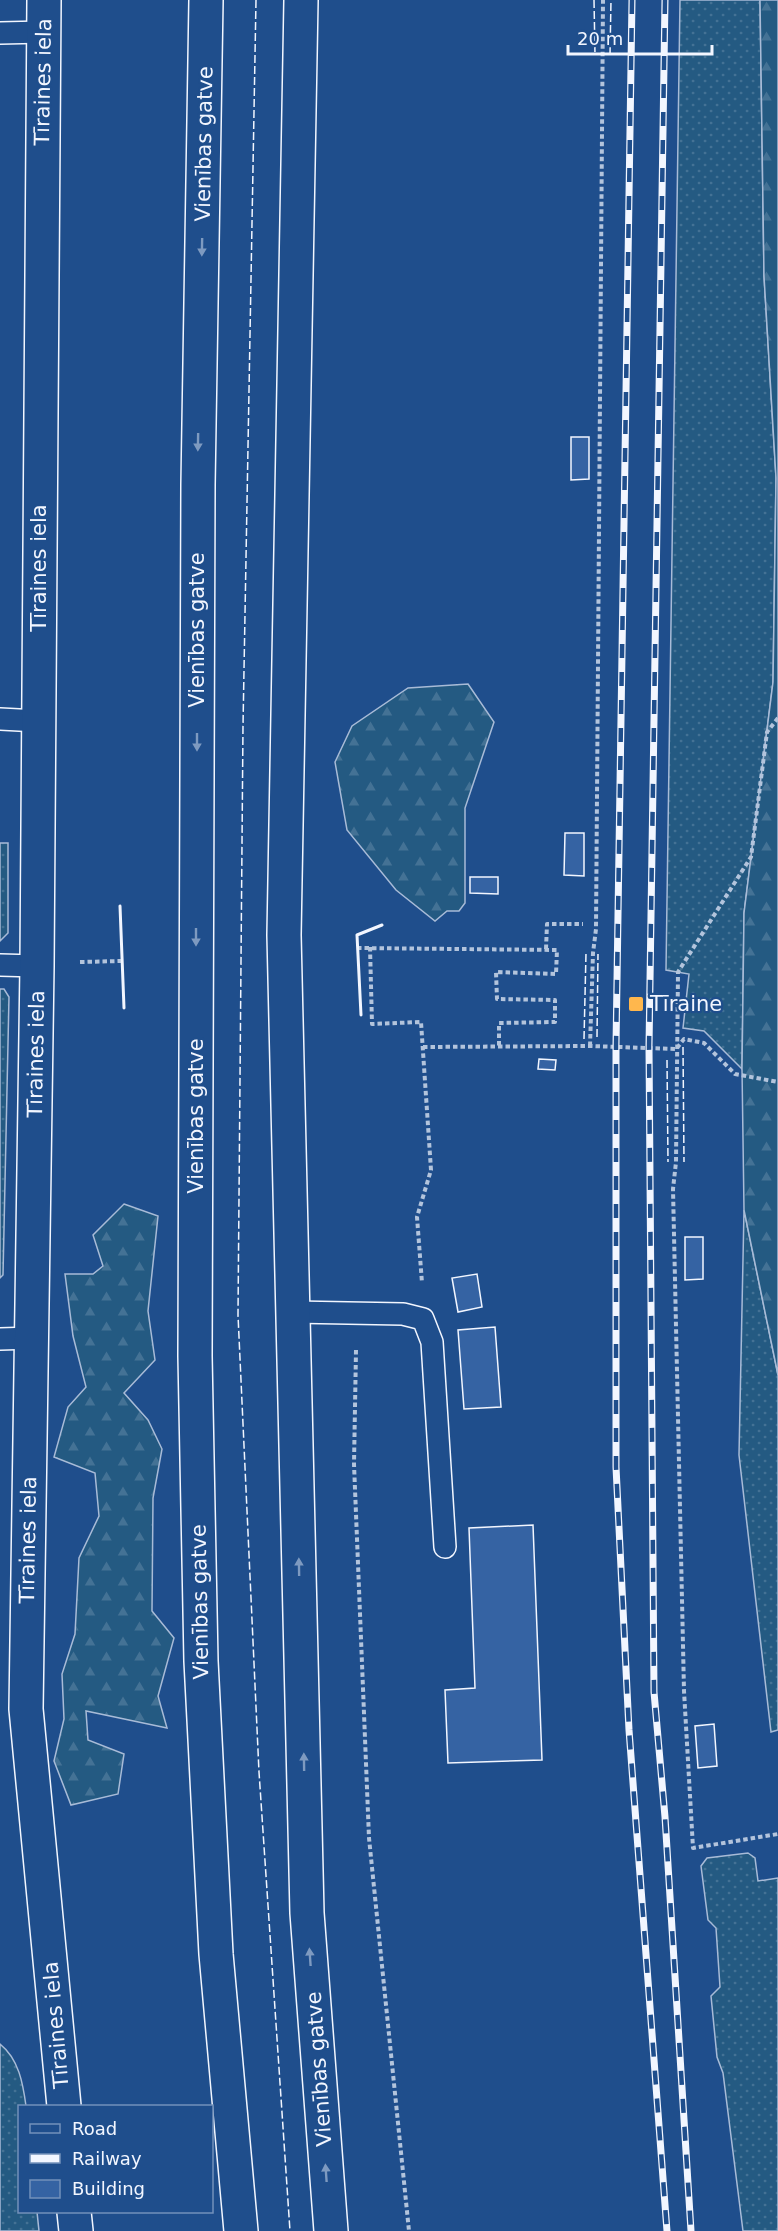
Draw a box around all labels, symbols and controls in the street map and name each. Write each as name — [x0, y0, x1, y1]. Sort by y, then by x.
street label: Tīraines iela — [30, 18, 56, 147]
scale bar — [568, 18, 712, 56]
text: 20 m — [577, 28, 623, 49]
street label: Vienības gatve — [191, 66, 217, 222]
one-way arrow — [197, 238, 207, 257]
one-way arrow — [193, 433, 203, 452]
street label: Tīraines iela — [27, 504, 51, 633]
street label: Vienības gatve — [185, 552, 209, 708]
one-way arrow — [192, 733, 202, 752]
one-way arrow — [191, 928, 201, 947]
street label: Tīraines iela — [23, 990, 49, 1119]
place label: Tīraine — [649, 992, 722, 1016]
marker: Tīraine — [627, 995, 645, 1013]
street label: Vienības gatve — [184, 1038, 208, 1194]
street label: Tīraines iela — [15, 1476, 41, 1605]
street label: Vienības gatve — [187, 1524, 213, 1680]
one-way arrow — [294, 1558, 304, 1577]
one-way arrow — [299, 1753, 308, 1772]
one-way arrow — [306, 1948, 315, 1967]
street label: Tīraines iela — [38, 1961, 74, 2090]
street label: Vienības gatve — [302, 1991, 336, 2147]
legend — [18, 2105, 213, 2213]
text: Road — [72, 2118, 117, 2139]
text: Railway — [72, 2148, 142, 2169]
one-way arrow — [321, 2163, 331, 2182]
text: Building — [72, 2178, 145, 2199]

